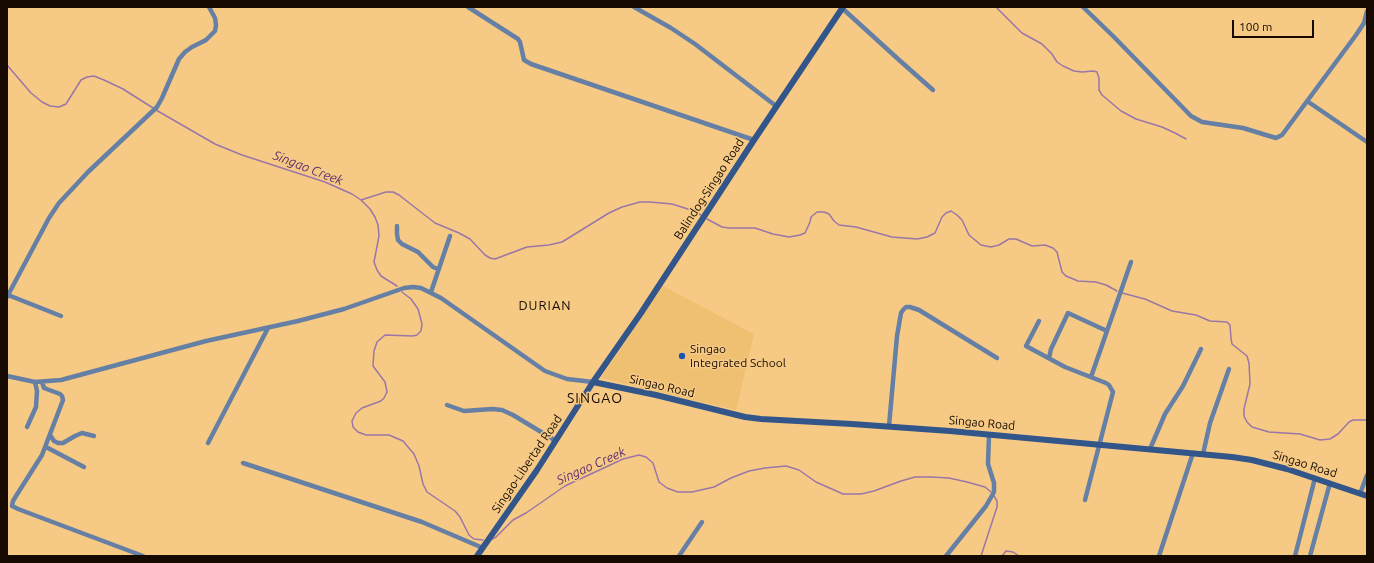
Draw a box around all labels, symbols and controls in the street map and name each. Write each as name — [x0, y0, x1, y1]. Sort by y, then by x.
scale bar — [1234, 12, 1316, 38]
text: 100 m — [1239, 20, 1272, 33]
street label: Balindog-Singao Road — [671, 136, 747, 242]
water label: Singao Creek — [271, 147, 345, 189]
district label: DURIAN — [518, 298, 572, 314]
place label: Singao Integrated School — [690, 342, 786, 370]
marker: Singao Integrated School — [677, 351, 687, 361]
street label: Singao Road — [628, 371, 696, 401]
district label: SINGAO — [567, 390, 623, 406]
street label: Singao-Libertad Road — [489, 412, 565, 516]
street label: Singao Road — [948, 413, 1016, 433]
water label: Singao Creek — [554, 444, 628, 488]
street label: Singao Road — [1271, 447, 1339, 481]

